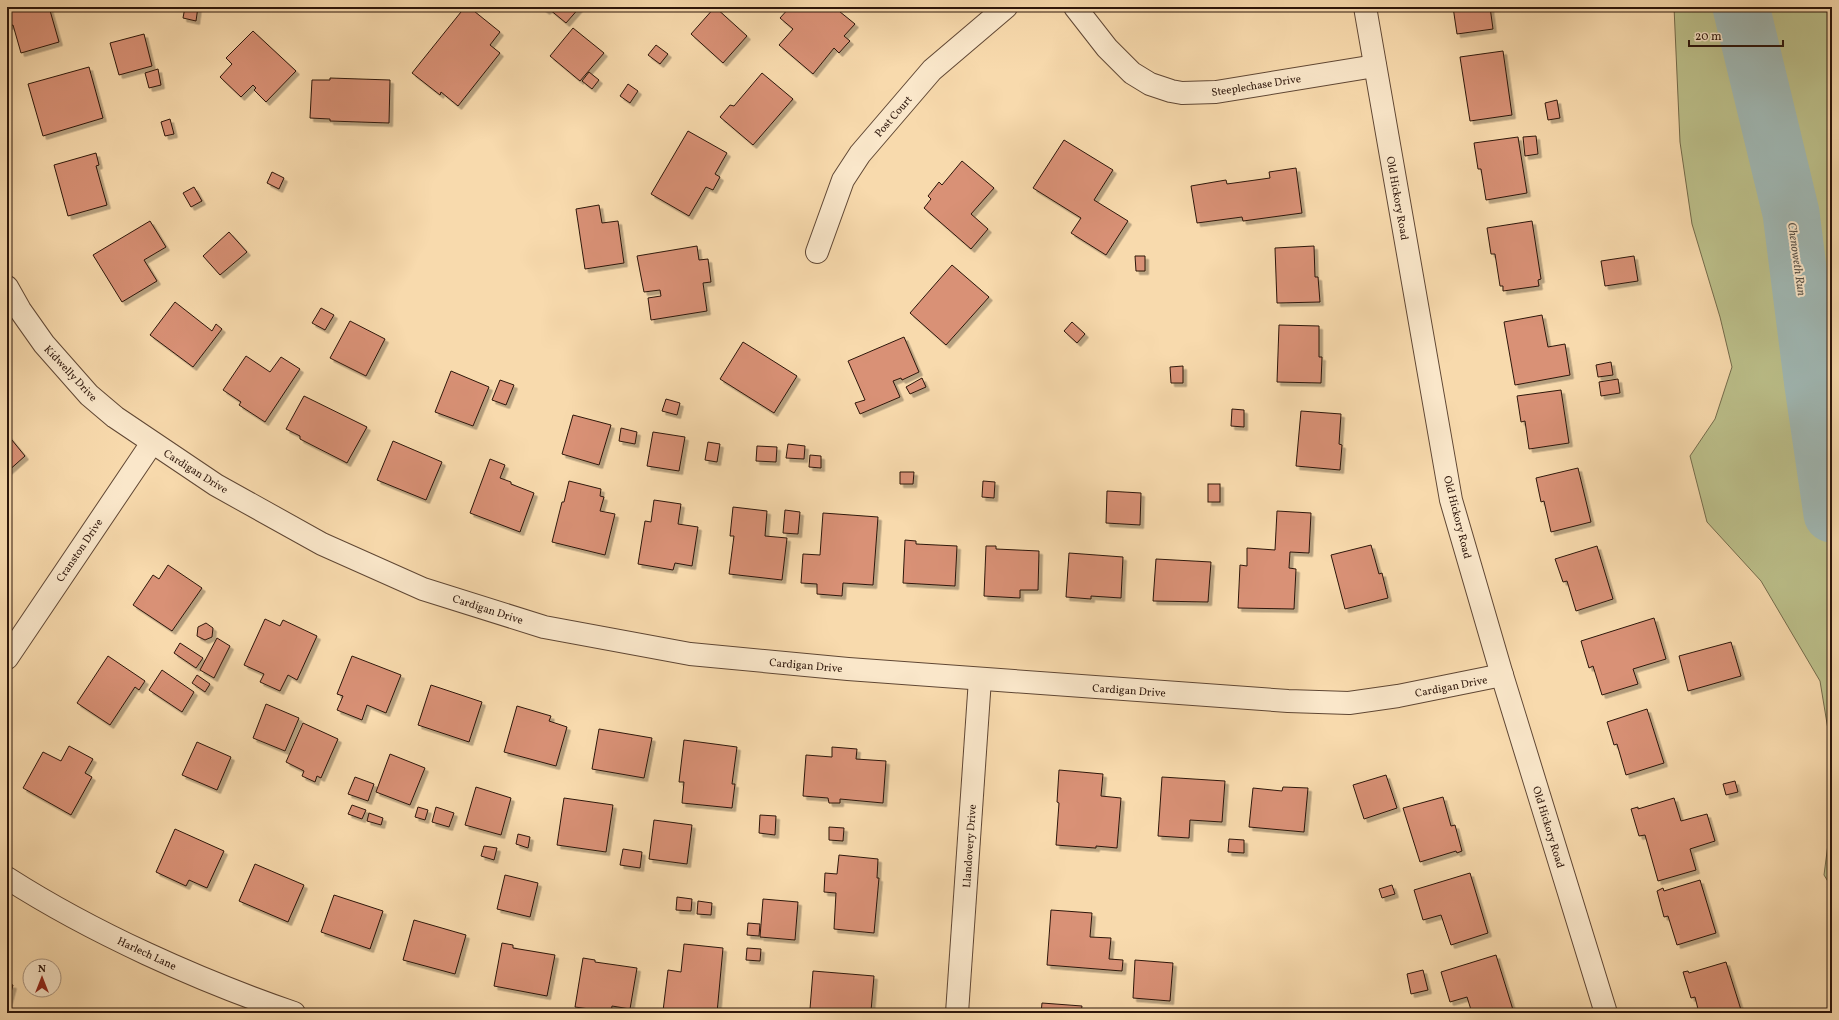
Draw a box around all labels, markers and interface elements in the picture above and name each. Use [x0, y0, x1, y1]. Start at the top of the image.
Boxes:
scale bar [1689, 22, 1783, 48]
text: 20 m [1695, 29, 1722, 45]
street label: Steeplechase Drive [1210, 72, 1302, 101]
street label: Post Court [872, 93, 916, 141]
street label: Old Hickory Road [1382, 155, 1411, 241]
water label: Chenoweth Run [1783, 221, 1809, 297]
street label: Kidwelly Drive [40, 343, 100, 405]
street label: Cardigan Drive [160, 446, 230, 498]
street label: Old Hickory Road [1439, 474, 1474, 560]
street label: Cranston Drive [53, 516, 107, 586]
street label: Cardigan Drive [450, 592, 525, 629]
street label: Cardigan Drive [769, 656, 843, 677]
street label: Cardigan Drive [1414, 673, 1489, 702]
street label: Cardigan Drive [1092, 681, 1166, 702]
street label: Old Hickory Road [1528, 785, 1567, 870]
street label: Llandovery Drive [960, 804, 981, 888]
street label: Harlech Lane [114, 934, 178, 975]
north arrow [22, 958, 62, 998]
text: N [38, 962, 46, 977]

